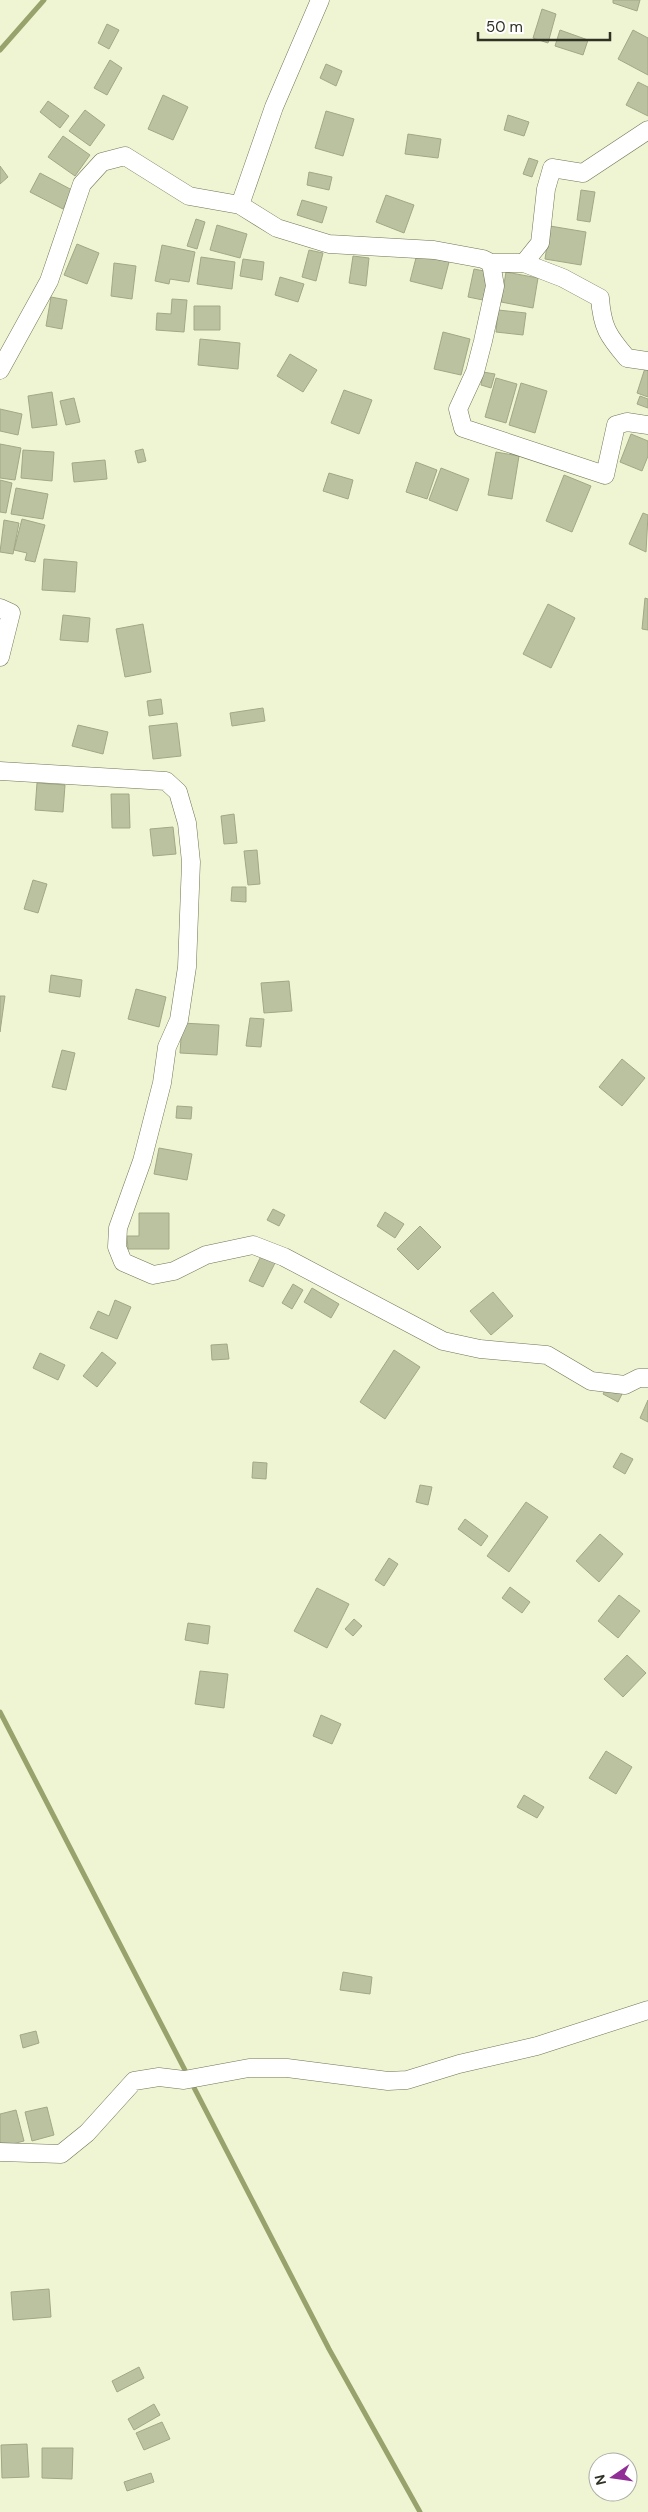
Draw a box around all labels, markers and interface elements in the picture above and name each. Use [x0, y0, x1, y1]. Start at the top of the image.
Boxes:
scale bar [478, 10, 610, 42]
text: 50 m [486, 17, 523, 37]
north arrow [588, 2452, 638, 2502]
text: N [590, 2473, 610, 2487]

